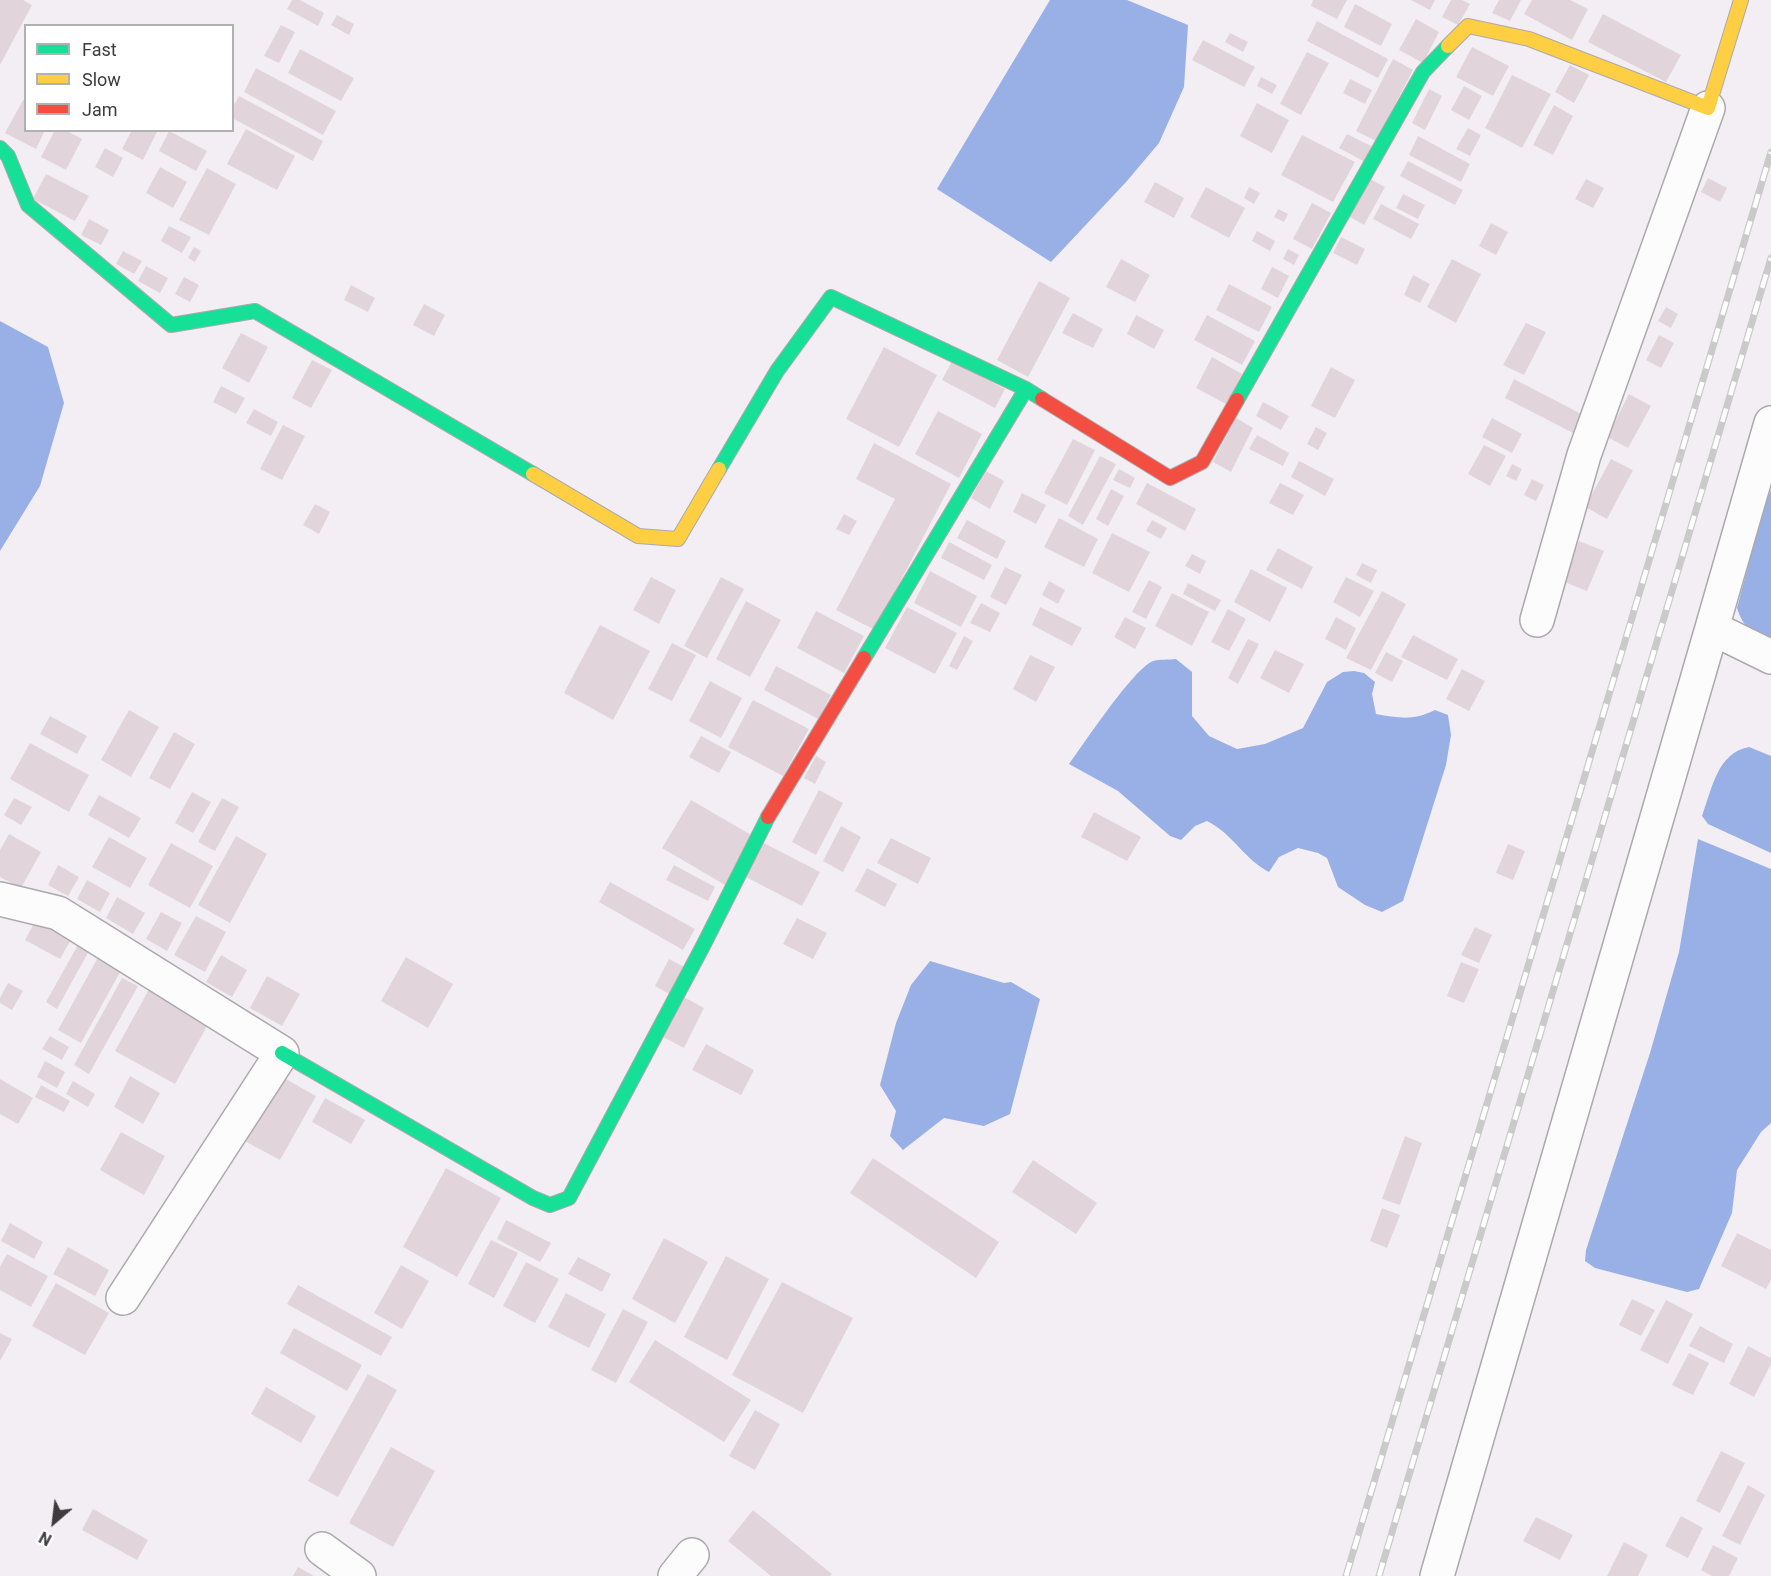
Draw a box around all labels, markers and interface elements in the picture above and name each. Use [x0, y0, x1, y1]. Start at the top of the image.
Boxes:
legend [24, 24, 234, 132]
text: Fast [82, 39, 117, 60]
text: Slow [82, 69, 121, 90]
text: Jam [82, 99, 118, 120]
north arrow [24, 1492, 84, 1552]
text: N [36, 1527, 55, 1549]

